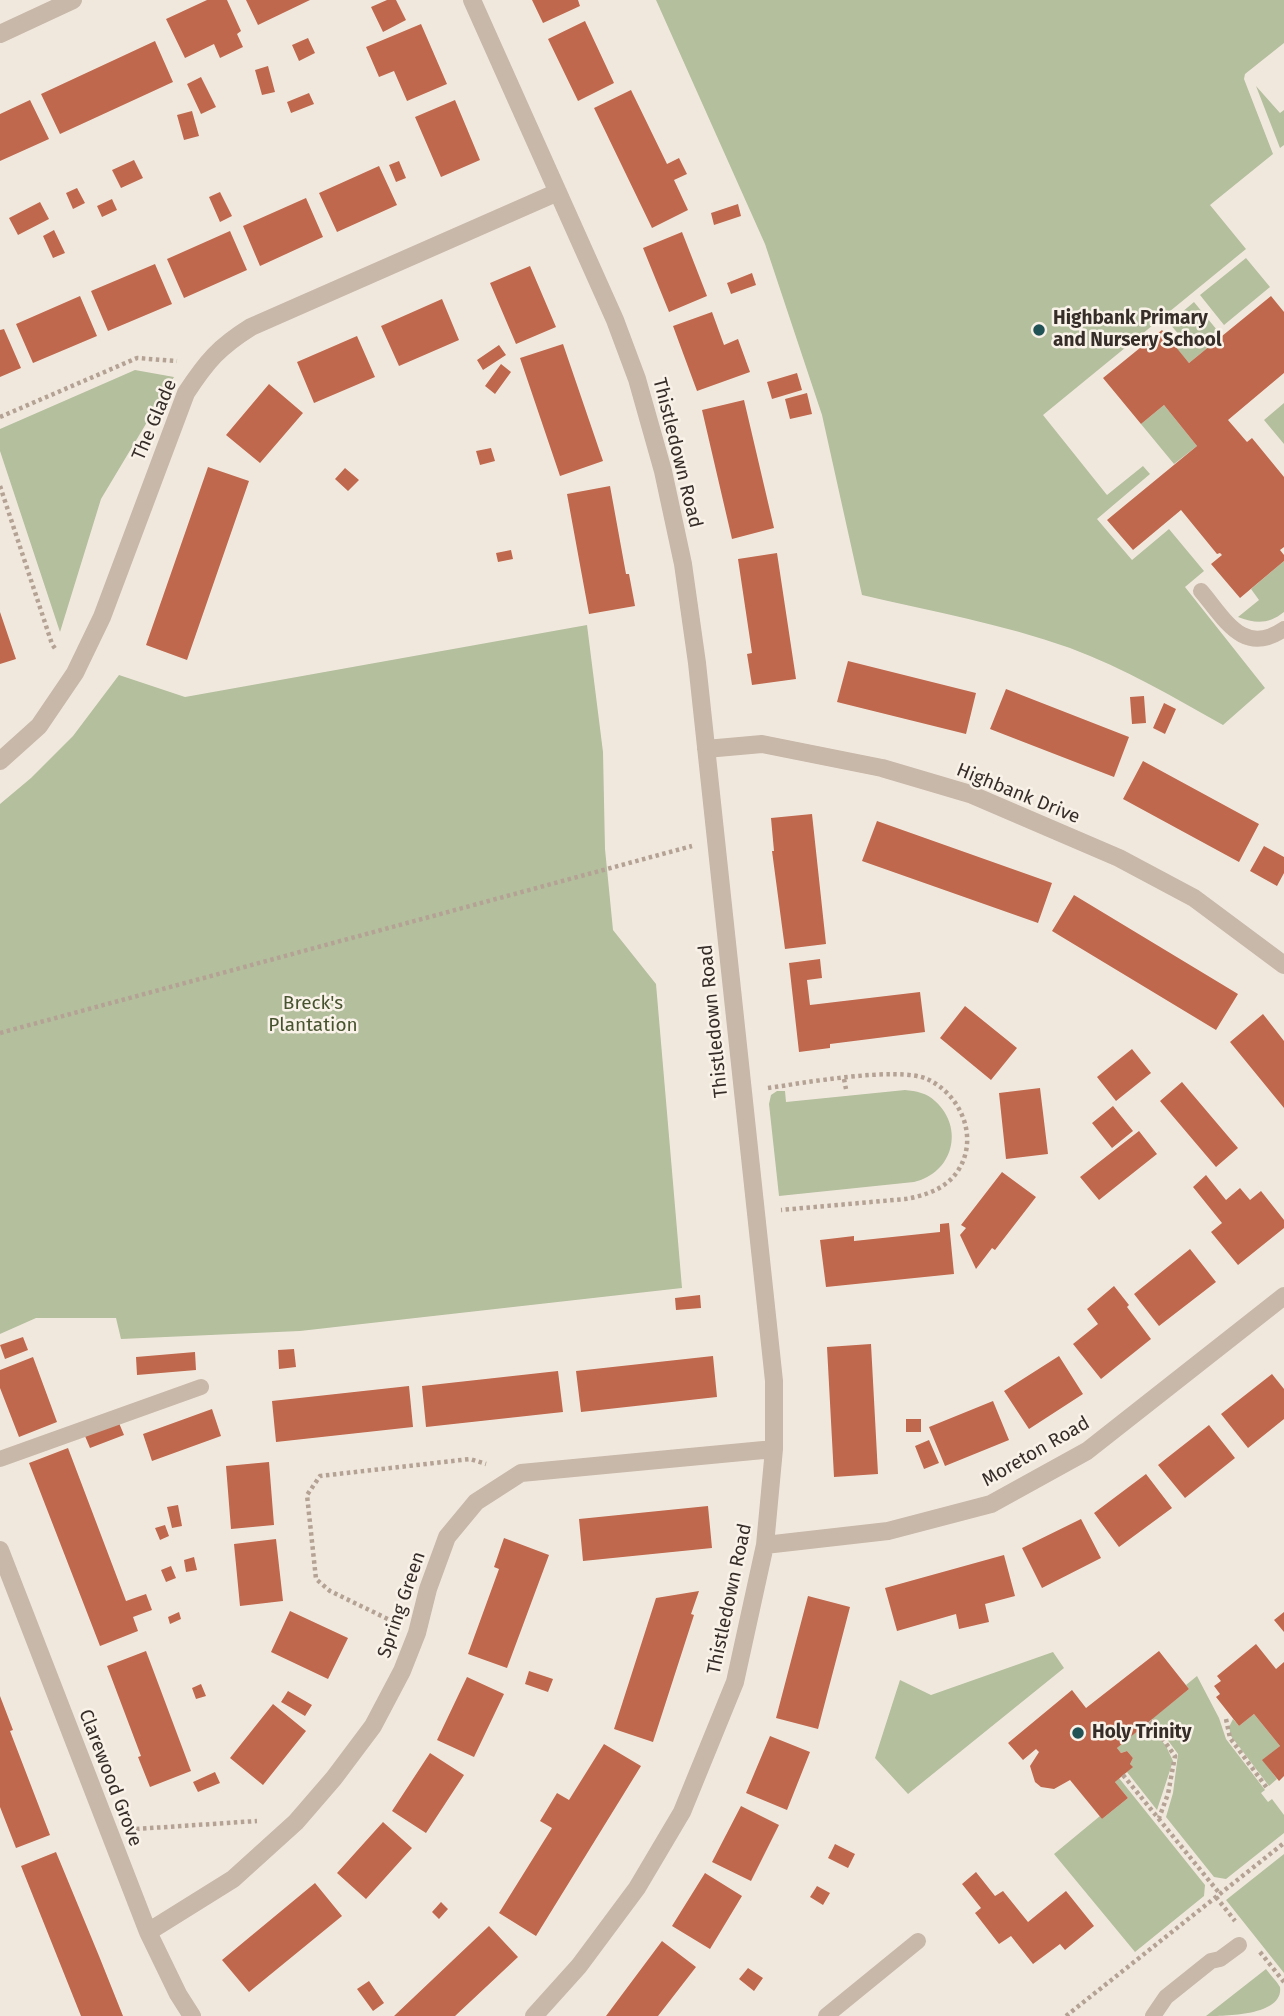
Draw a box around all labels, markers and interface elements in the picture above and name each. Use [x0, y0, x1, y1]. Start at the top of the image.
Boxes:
place label: Highbank Primary and Nursery School [1053, 308, 1222, 352]
marker: Highbank Primary and Nursery School [1031, 322, 1047, 338]
street label: The Glade [128, 376, 182, 464]
street label: Thistledown Road [647, 376, 707, 530]
street label: Highbank Drive [953, 759, 1083, 829]
street label: Thistledown Road [695, 943, 733, 1099]
park label: Breck's Plantation [268, 993, 358, 1037]
street label: Moreton Road [978, 1412, 1094, 1492]
street label: Thistledown Road [703, 1521, 757, 1677]
street label: Spring Green [373, 1549, 431, 1661]
street label: Clarewood Grove [73, 1706, 147, 1850]
place label: Holy Trinity [1092, 1722, 1192, 1744]
marker: Holy Trinity [1070, 1725, 1086, 1741]

